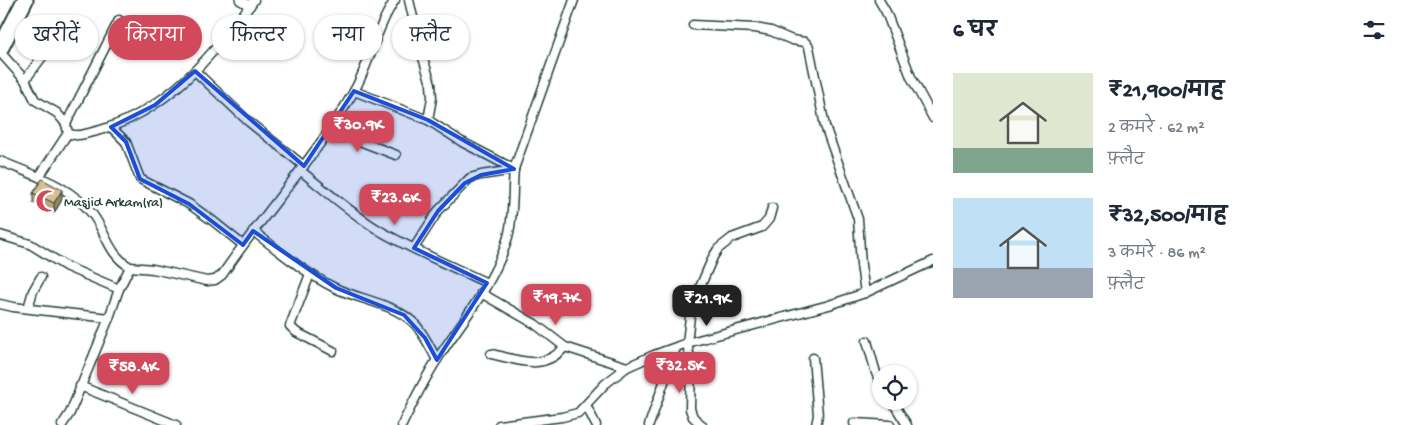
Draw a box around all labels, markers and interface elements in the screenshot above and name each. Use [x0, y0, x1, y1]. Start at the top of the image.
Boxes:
chip: खरीदें [15, 15, 98, 60]
chip: किराया [108, 15, 202, 60]
chip: फ़िल्टर [212, 15, 304, 60]
chip: नया [314, 15, 382, 60]
chip: फ़्लैट [392, 15, 469, 60]
icon: filters [1360, 16, 1388, 44]
text: 6 घर [953, 20, 997, 45]
text: ₹21,900/माह [1108, 80, 1224, 105]
icon: home [993, 93, 1053, 153]
pin: ₹30.9K [317, 110, 399, 153]
text: ₹30.9K [333, 117, 383, 136]
text: 2 कमरे · 62 m² [1108, 120, 1205, 139]
text: फ़्लैट [1108, 152, 1144, 171]
pin: ₹23.6K [354, 184, 436, 226]
mosque icon: Masjid Arkam(ra) [34, 188, 60, 214]
text: ₹23.6K [370, 190, 420, 209]
place label: Masjid Arkam(ra) [64, 195, 163, 212]
text: ₹32,500/माह [1108, 205, 1227, 230]
icon: home [993, 218, 1053, 278]
text: 3 कमरे · 86 m² [1108, 245, 1206, 264]
text: फ़्लैट [1108, 277, 1144, 296]
pin: ₹19.7K [515, 284, 597, 326]
pin: ₹21.9K [666, 284, 748, 327]
text: ₹19.7K [532, 290, 580, 309]
text: ₹21.9K [683, 291, 731, 310]
pin: ₹58.4K [92, 352, 174, 395]
pin: ₹32.5K [639, 352, 721, 394]
text: ₹32.5K [655, 358, 705, 377]
text: ₹58.4K [108, 359, 158, 378]
map controls [872, 365, 917, 410]
button: locate [872, 365, 917, 410]

